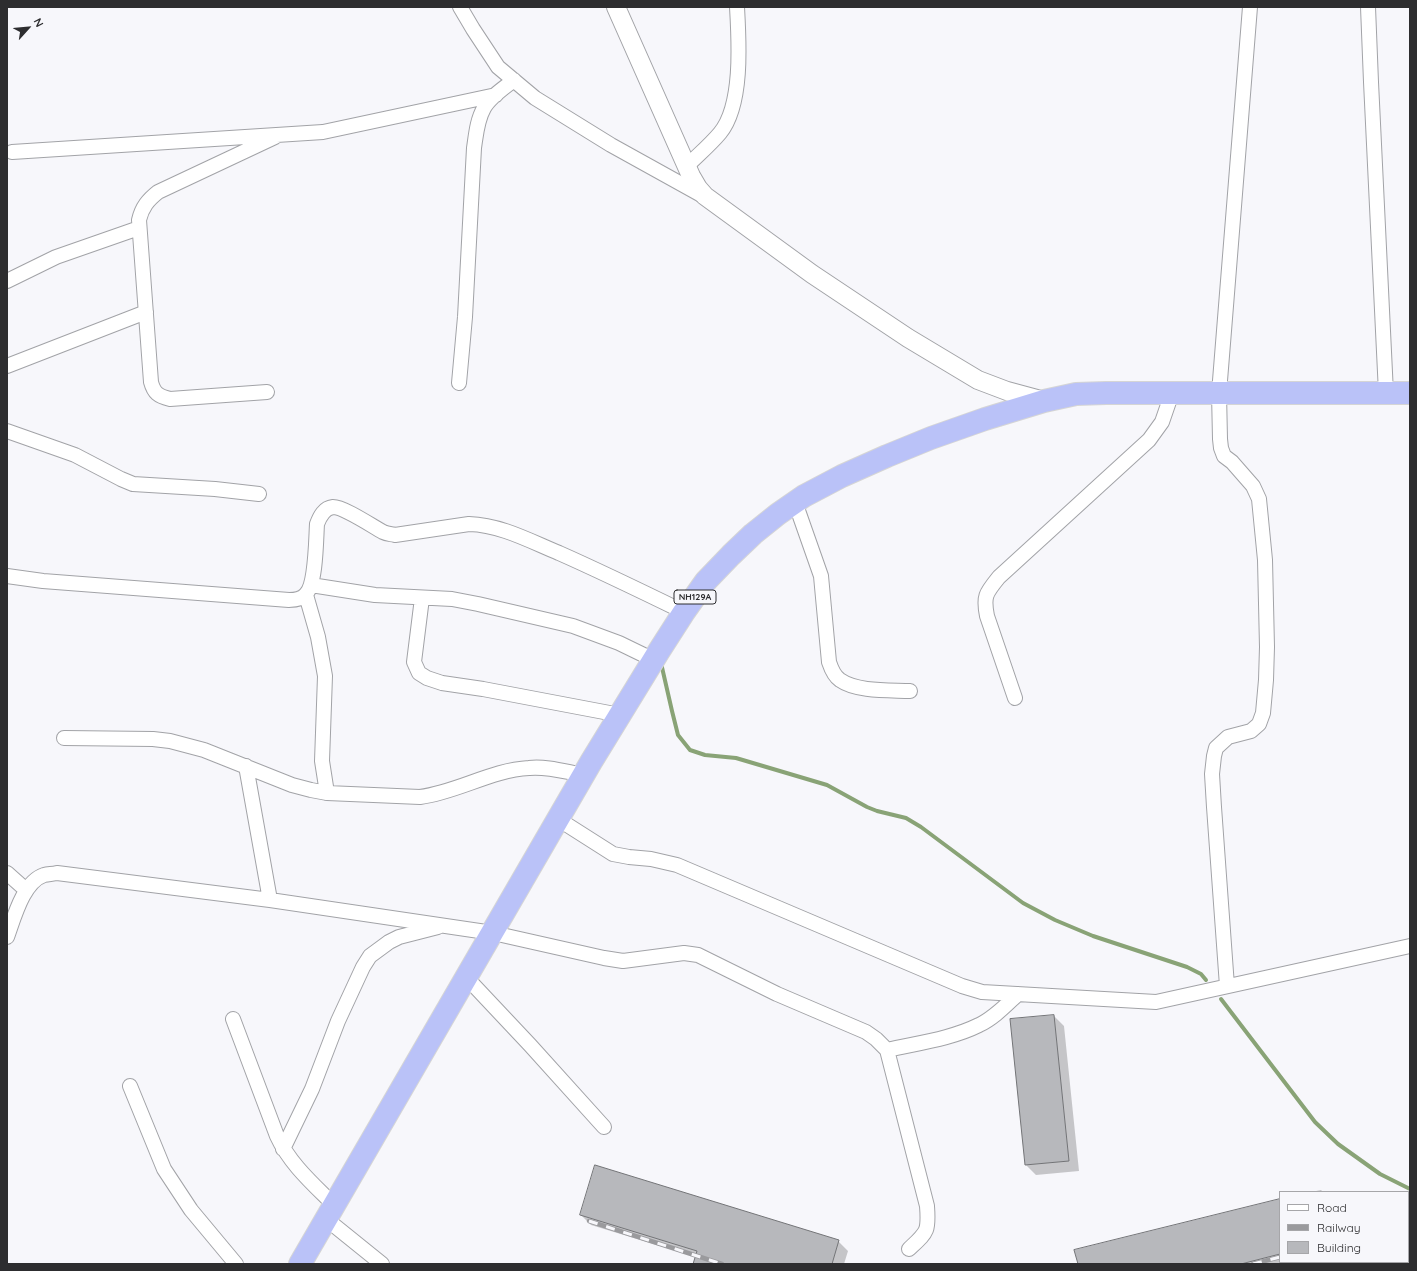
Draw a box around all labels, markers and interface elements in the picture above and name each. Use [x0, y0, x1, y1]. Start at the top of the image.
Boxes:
north arrow [8, 8, 48, 48]
text: N [31, 16, 47, 29]
road number: NH129A [674, 590, 716, 604]
legend [1279, 1191, 1409, 1263]
text: Road [1317, 1200, 1347, 1215]
text: Railway [1317, 1220, 1361, 1235]
text: Building [1317, 1240, 1361, 1255]

